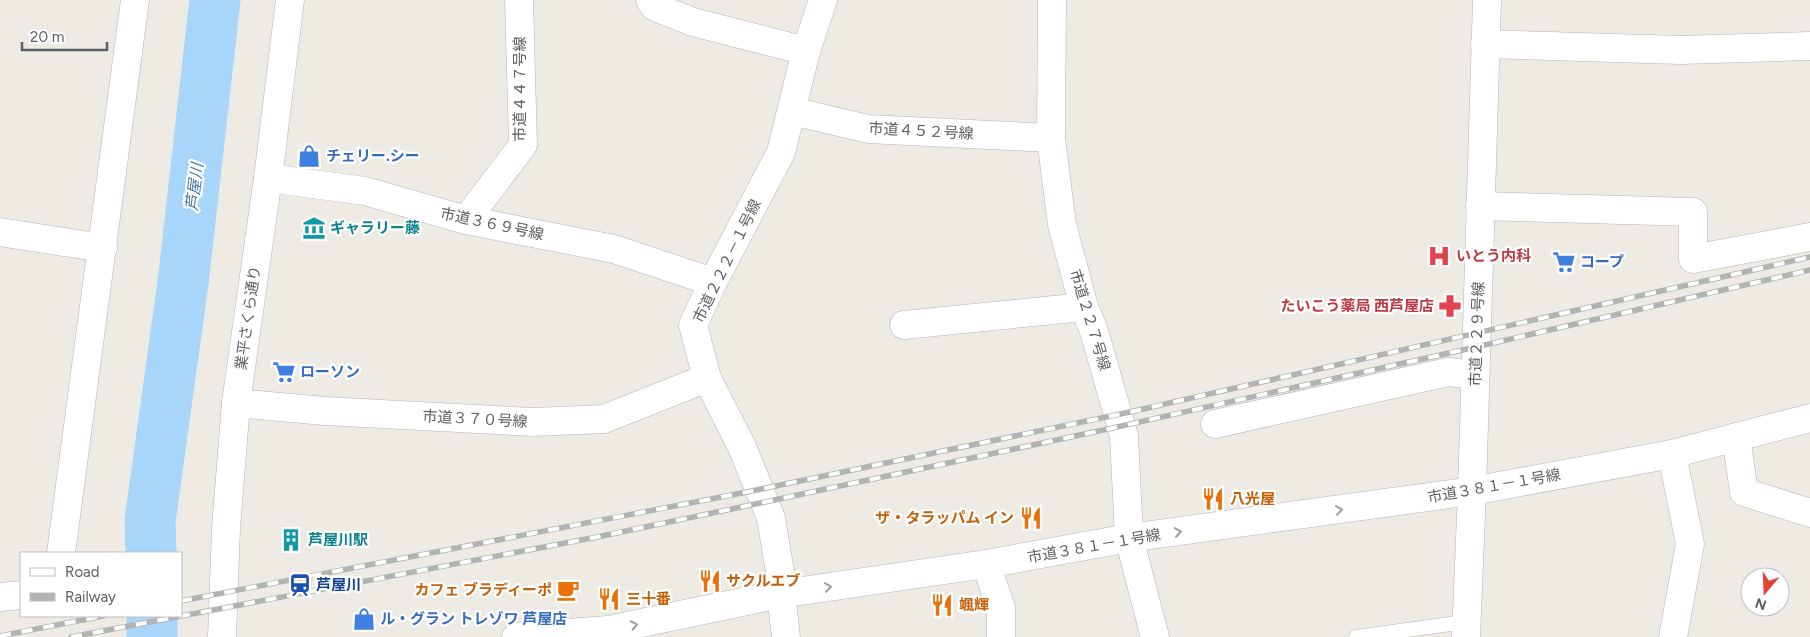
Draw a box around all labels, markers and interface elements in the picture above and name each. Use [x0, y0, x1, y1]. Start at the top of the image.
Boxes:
scale bar [22, 20, 108, 52]
text: 20 m [30, 28, 64, 46]
street label: 市道４４７号線 [511, 36, 529, 142]
street label: 市道４５２号線 [868, 119, 974, 143]
shop icon: チェリー.シー [296, 143, 322, 169]
place label: チェリー.シー [326, 147, 420, 165]
water label: 芦屋川 [182, 160, 207, 212]
street label: 市道２２２－１号線 [689, 196, 765, 326]
street label: 市道３６９号線 [439, 204, 545, 244]
museum icon: ギャラリー藤 [301, 215, 327, 241]
place label: ギャラリー藤 [330, 219, 420, 237]
hospital icon: いとう内科 [1426, 243, 1452, 269]
place label: いとう内科 [1456, 247, 1531, 265]
supermarket icon: コープ [1551, 249, 1577, 275]
place label: コープ [1580, 253, 1624, 271]
street label: 業平さくら通り [232, 265, 264, 371]
street label: 市道２２７号線 [1066, 267, 1114, 373]
street label: 市道２２９号線 [1466, 281, 1488, 387]
pharmacy icon: たいこう薬局 西芦屋店 [1437, 293, 1463, 319]
place label: たいこう薬局 西芦屋店 [1280, 297, 1434, 315]
supermarket icon: ローソン [271, 359, 297, 385]
place label: ローソン [300, 363, 360, 381]
street label: 市道３７０号線 [422, 407, 528, 431]
street label: 市道３８１－１号線 [1426, 465, 1562, 507]
restaurant icon: 八光屋 [1200, 486, 1226, 512]
place label: 八光屋 [1230, 490, 1275, 508]
restaurant icon: ザ・タラッパム イン [1018, 505, 1044, 531]
one-way arrow [1335, 505, 1344, 515]
place label: ザ・タラッパム イン [875, 509, 1014, 527]
street label: 市道３８１－１号線 [1026, 525, 1162, 567]
building icon: 芦屋川駅 [278, 527, 304, 553]
one-way arrow [1174, 527, 1183, 537]
place label: 芦屋川駅 [308, 531, 368, 549]
legend [20, 552, 182, 617]
text: Road [65, 563, 100, 581]
north arrow [1740, 567, 1790, 617]
restaurant icon: サクルエブ [697, 568, 723, 594]
station icon: 芦屋川 [287, 572, 313, 598]
place label: サクルエブ [726, 572, 801, 590]
place label: 芦屋川 [316, 576, 361, 594]
cafe icon: カフェ ブラディーポ [555, 577, 581, 603]
place label: カフェ ブラディーポ [414, 581, 552, 599]
one-way arrow [824, 583, 832, 593]
restaurant icon: 三十番 [596, 586, 622, 612]
text: Railway [65, 588, 116, 606]
place label: 三十番 [626, 590, 671, 608]
restaurant icon: 颯輝 [929, 592, 955, 618]
text: N [1753, 594, 1769, 614]
place label: 颯輝 [959, 596, 989, 614]
shop icon: ル・グラン トレゾワ 芦屋店 [351, 606, 377, 632]
place label: ル・グラン トレゾワ 芦屋店 [380, 610, 567, 628]
one-way arrow [630, 620, 639, 631]

